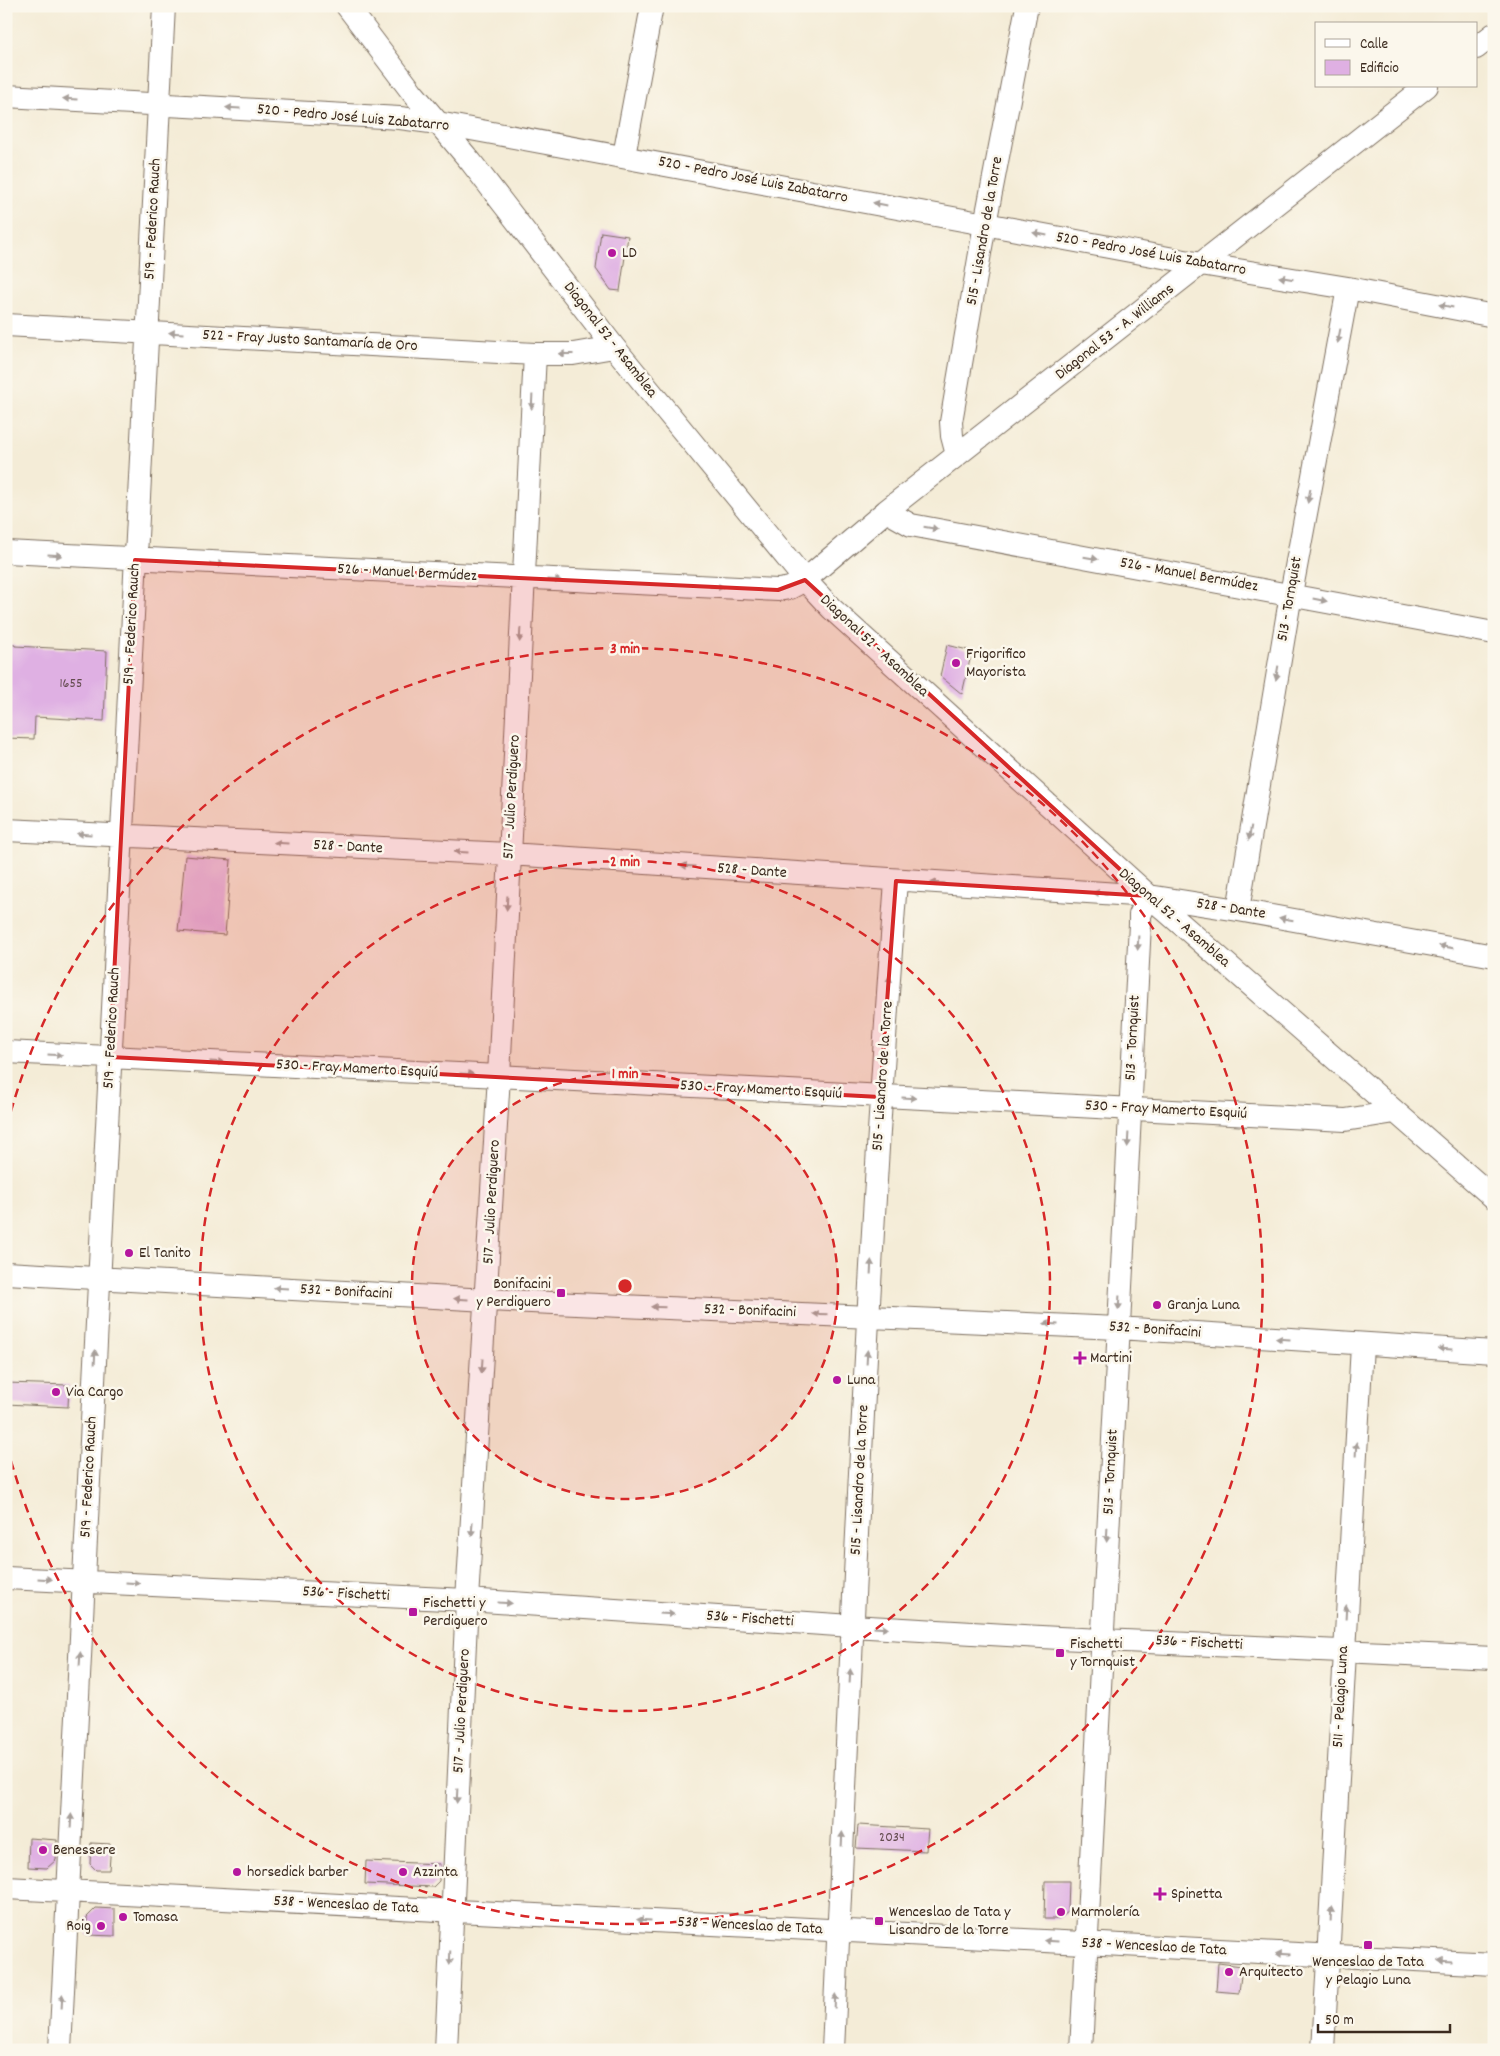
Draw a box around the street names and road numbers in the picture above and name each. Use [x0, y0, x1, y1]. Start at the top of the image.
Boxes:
street label: 520 - Pedro José Luis Zabatarro [256, 98, 450, 138]
street label: 520 - Pedro José Luis Zabatarro [656, 150, 850, 210]
street label: 515 - Lisandro de la Torre [961, 155, 1009, 307]
street label: 519 - Federico Rauch [138, 158, 168, 280]
street label: 520 - Pedro José Luis Zabatarro [1054, 226, 1248, 282]
street label: Diagonal 52 - Asamblea [557, 277, 663, 403]
street label: Diagonal 53 - A. Williams [1051, 278, 1180, 386]
street label: 522 - Fray Justo Santamaría de Oro [202, 324, 418, 358]
street label: 526 - Manuel Bermúdez [1118, 552, 1260, 598]
street label: 513 - Tornquist [1271, 555, 1309, 643]
street label: 526 - Manuel Bermúdez [337, 558, 477, 588]
street label: 519 - Federico Rauch [117, 563, 147, 685]
street label: Diagonal 52 - Asamblea [814, 589, 934, 703]
street label: 517 - Julio Perdiguero [497, 734, 527, 860]
street label: 528 - Dante [313, 834, 383, 860]
street label: 528 - Dante [716, 857, 788, 885]
street label: Diagonal 52 - Asamblea [1113, 863, 1235, 973]
street label: 528 - Dante [1195, 892, 1267, 926]
street label: 519 - Federico Rauch [97, 967, 127, 1089]
street label: 513 - Tornquist [1119, 994, 1147, 1081]
street label: 515 - Lisandro de la Torre [866, 1000, 900, 1152]
street label: 530 - Fray Mamerto Esquiú [275, 1053, 439, 1085]
street label: 530 - Fray Mamerto Esquiú [679, 1074, 843, 1106]
street label: 530 - Fray Mamerto Esquiú [1084, 1094, 1248, 1126]
street label: 517 - Julio Perdiguero [477, 1139, 507, 1265]
street label: 532 - Bonifacini [299, 1278, 393, 1306]
street label: 532 - Bonifacini [704, 1298, 797, 1324]
street label: 532 - Bonifacini [1108, 1315, 1202, 1345]
street label: 515 - Lisandro de la Torre [845, 1404, 875, 1556]
street label: 519 - Federico Rauch [74, 1416, 104, 1538]
street label: 513 - Tornquist [1097, 1428, 1125, 1515]
street label: 536 - Fischetti [302, 1580, 390, 1608]
street label: 536 - Fischetti [706, 1604, 795, 1634]
street label: 536 - Fischetti [1155, 1629, 1243, 1657]
street label: 511 - Pelagio Luna [1327, 1645, 1355, 1748]
street label: 517 - Julio Perdiguero [447, 1648, 477, 1774]
street label: 538 - Wenceslao de Tata [273, 1890, 420, 1920]
street label: 538 - Wenceslao de Tata [677, 1911, 824, 1941]
street label: 538 - Wenceslao de Tata [1081, 1932, 1228, 1962]

